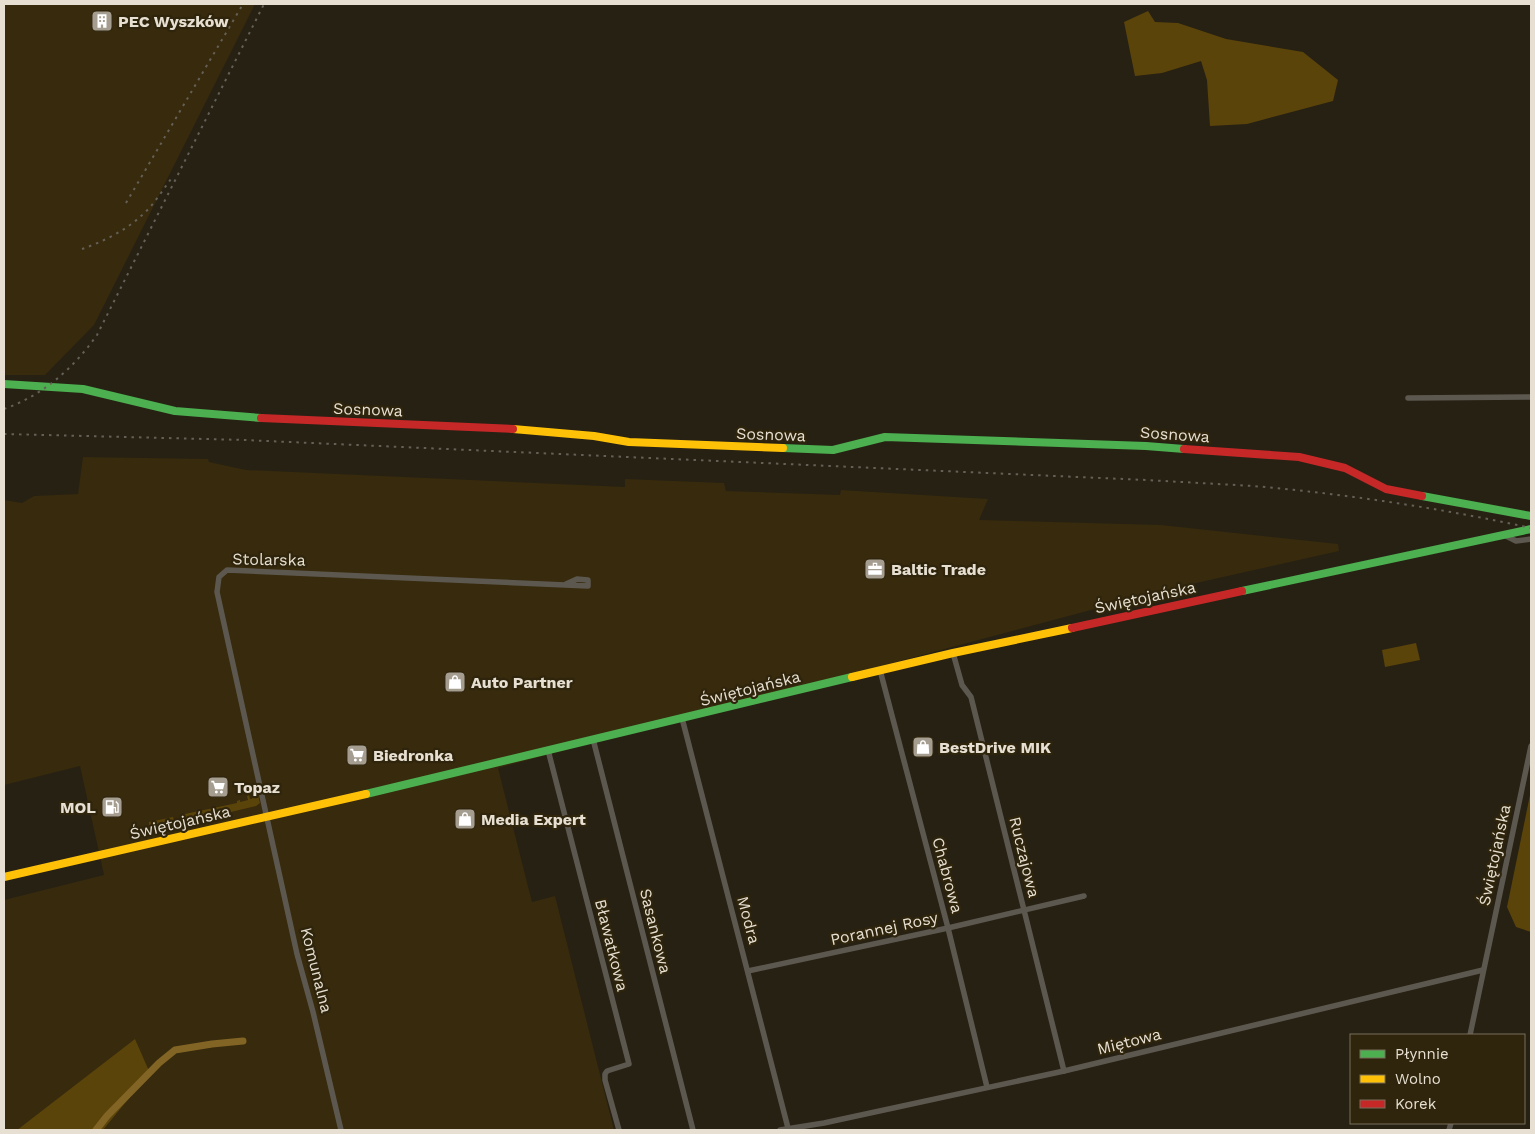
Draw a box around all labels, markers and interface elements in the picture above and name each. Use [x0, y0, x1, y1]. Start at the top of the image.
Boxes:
building icon: PEC Wyszków [90, 9, 114, 33]
place label: PEC Wyszków [118, 12, 229, 31]
street label: Sosnowa [333, 399, 403, 420]
street label: Sosnowa [1139, 423, 1210, 446]
street label: Sosnowa [736, 424, 806, 445]
street label: Stolarska [232, 549, 306, 570]
office icon: Baltic Trade [863, 557, 887, 581]
place label: Baltic Trade [891, 560, 986, 579]
street label: Świętojańska [1093, 578, 1197, 617]
street label: Świętojańska [698, 667, 802, 710]
shop icon: Auto Partner [443, 670, 467, 694]
place label: Auto Partner [471, 673, 573, 692]
shop icon: BestDrive MIK [911, 735, 935, 759]
place label: BestDrive MIK [939, 738, 1051, 757]
supermarket icon: Biedronka [345, 743, 369, 767]
place label: Biedronka [373, 746, 454, 765]
supermarket icon: Topaz [206, 775, 230, 799]
place label: Topaz [234, 778, 280, 797]
fuel station icon: MOL [100, 795, 124, 819]
place label: MOL [60, 798, 96, 817]
street label: Świętojańska [128, 802, 232, 843]
street label: Świętojańska [1475, 803, 1514, 907]
shop icon: Media Expert [453, 807, 477, 831]
place label: Media Expert [481, 810, 586, 829]
street label: Ruczajowa [1005, 815, 1044, 900]
street label: Chabrowa [928, 835, 967, 915]
street label: Sasankowa [636, 887, 675, 976]
street label: Modra [733, 894, 764, 946]
street label: Bławatkowa [591, 897, 632, 993]
street label: Porannej Rosy [829, 908, 940, 949]
street label: Komunalna [297, 925, 336, 1015]
street label: Miętowa [1095, 1024, 1163, 1059]
legend [1350, 1034, 1525, 1124]
text: Płynnie [1395, 1045, 1449, 1063]
text: Wolno [1395, 1070, 1441, 1088]
text: Korek [1395, 1095, 1437, 1113]

